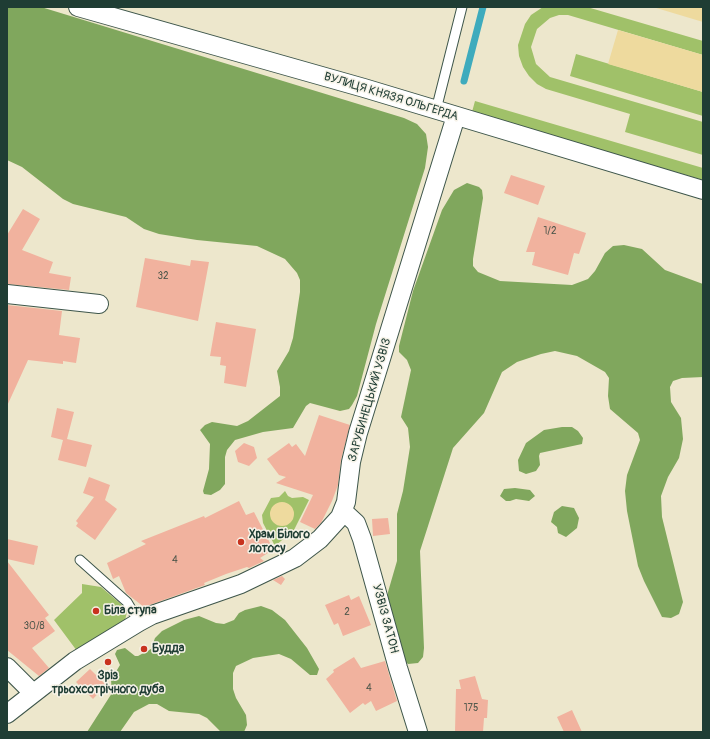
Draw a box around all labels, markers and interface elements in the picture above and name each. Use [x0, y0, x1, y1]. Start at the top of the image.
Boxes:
street label: ВУЛИЦЯ КНЯЗЯ ОЛЬГЕРДА [322, 70, 460, 124]
house number: 1/2 [543, 225, 557, 237]
house number: 32 [157, 270, 169, 282]
street label: ЗАРУБИНЕЦЬКИЙ УЗВІЗ [345, 337, 395, 463]
place label: Храм Білого лотосу [249, 528, 310, 556]
marker: Храм Білого лотосу [236, 537, 246, 547]
house number: 4 [172, 554, 178, 566]
street label: УЗВІЗ ЗАТОН [369, 583, 401, 655]
place label: Біла ступа [104, 604, 157, 618]
marker: Біла ступа [91, 606, 101, 616]
house number: 2 [344, 606, 350, 618]
house number: 30/8 [23, 620, 45, 632]
place label: Будда [152, 642, 184, 656]
marker: Будда [139, 644, 149, 654]
marker: Зріз трьохсотрічного дуба [103, 657, 113, 667]
place label: Зріз трьохсотрічного дуба [52, 669, 164, 697]
house number: 4 [366, 682, 372, 694]
house number: 175 [464, 702, 478, 714]

